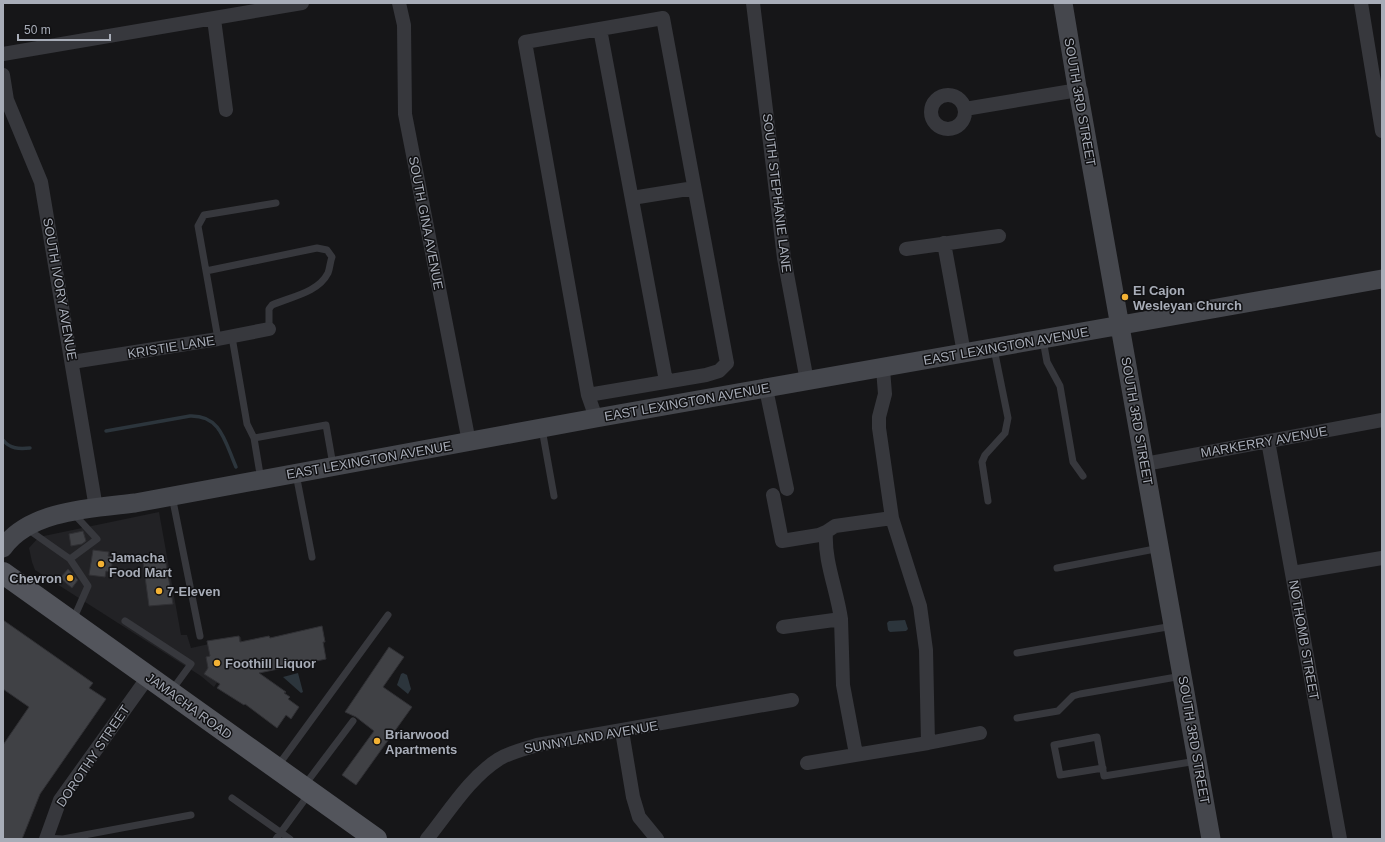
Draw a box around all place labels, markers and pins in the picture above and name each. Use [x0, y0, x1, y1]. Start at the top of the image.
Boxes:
place label: El Cajon Wesleyan Church [1133, 283, 1242, 313]
marker: El Cajon Wesleyan Church [1120, 292, 1130, 302]
place label: Jamacha Food Mart [109, 550, 172, 580]
marker: Jamacha Food Mart [96, 559, 106, 569]
place label: Chevron [9, 571, 62, 586]
marker: Chevron [65, 573, 75, 583]
place label: 7-Eleven [167, 584, 221, 599]
marker: 7-Eleven [154, 586, 164, 596]
place label: Foothill Liquor [225, 656, 316, 671]
marker: Foothill Liquor [212, 658, 222, 668]
place label: Briarwood Apartments [385, 727, 457, 757]
marker: Briarwood Apartments [372, 736, 382, 746]

